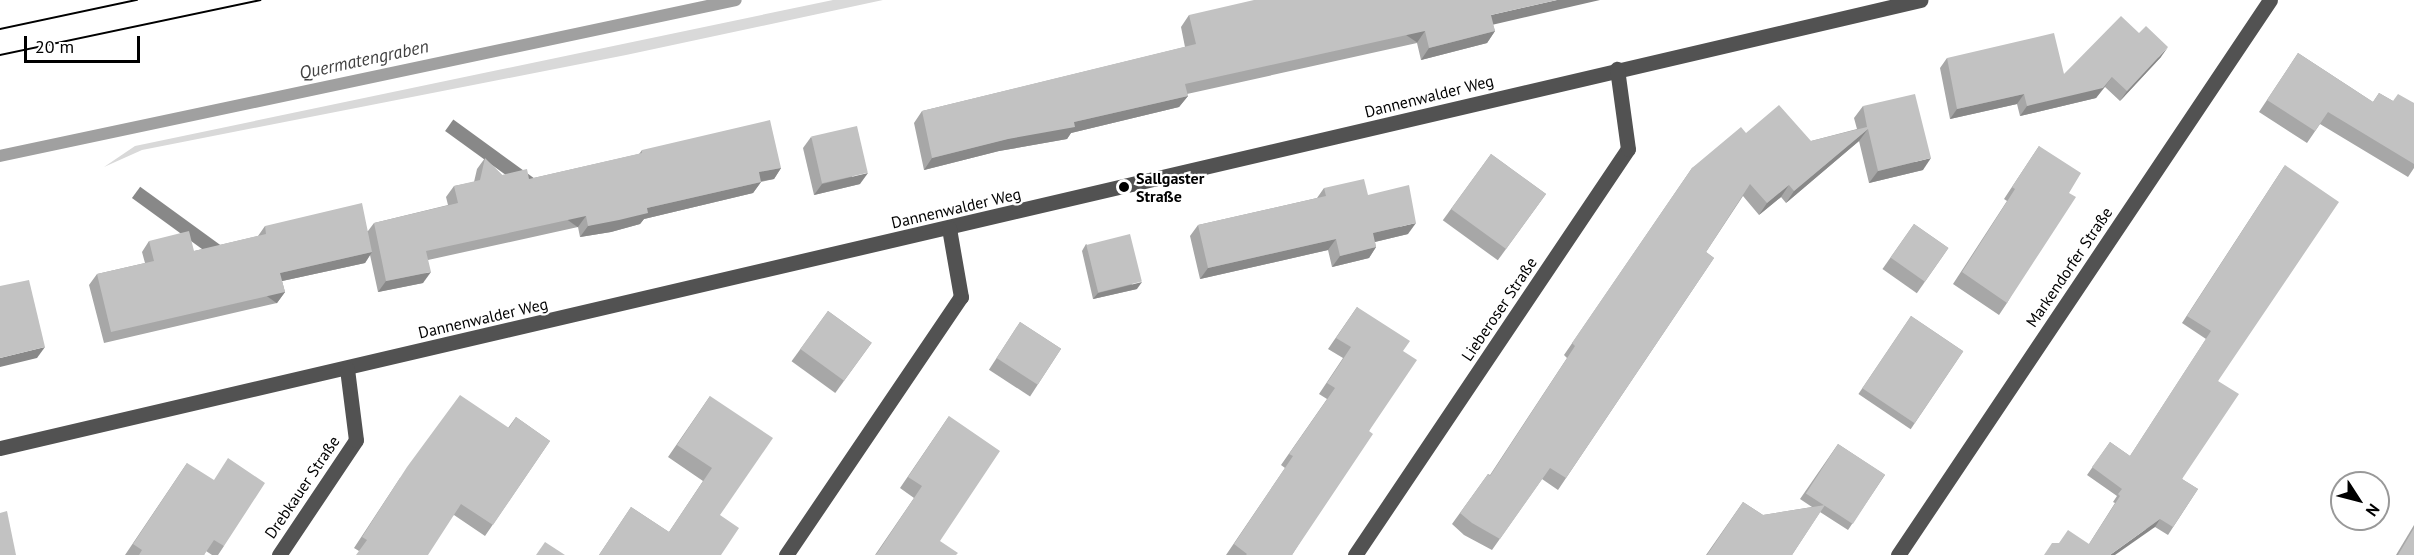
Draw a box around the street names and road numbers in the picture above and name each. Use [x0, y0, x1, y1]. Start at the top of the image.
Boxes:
street label: Dannenwalder Weg [1362, 71, 1496, 121]
street label: Dannenwalder Weg [889, 184, 1023, 232]
street label: Markendorfer Straße [2022, 203, 2116, 331]
street label: Lieberoser Straße [1457, 253, 1541, 365]
street label: Dannenwalder Weg [416, 294, 550, 342]
street label: Drebkauer Straße [261, 432, 343, 542]

